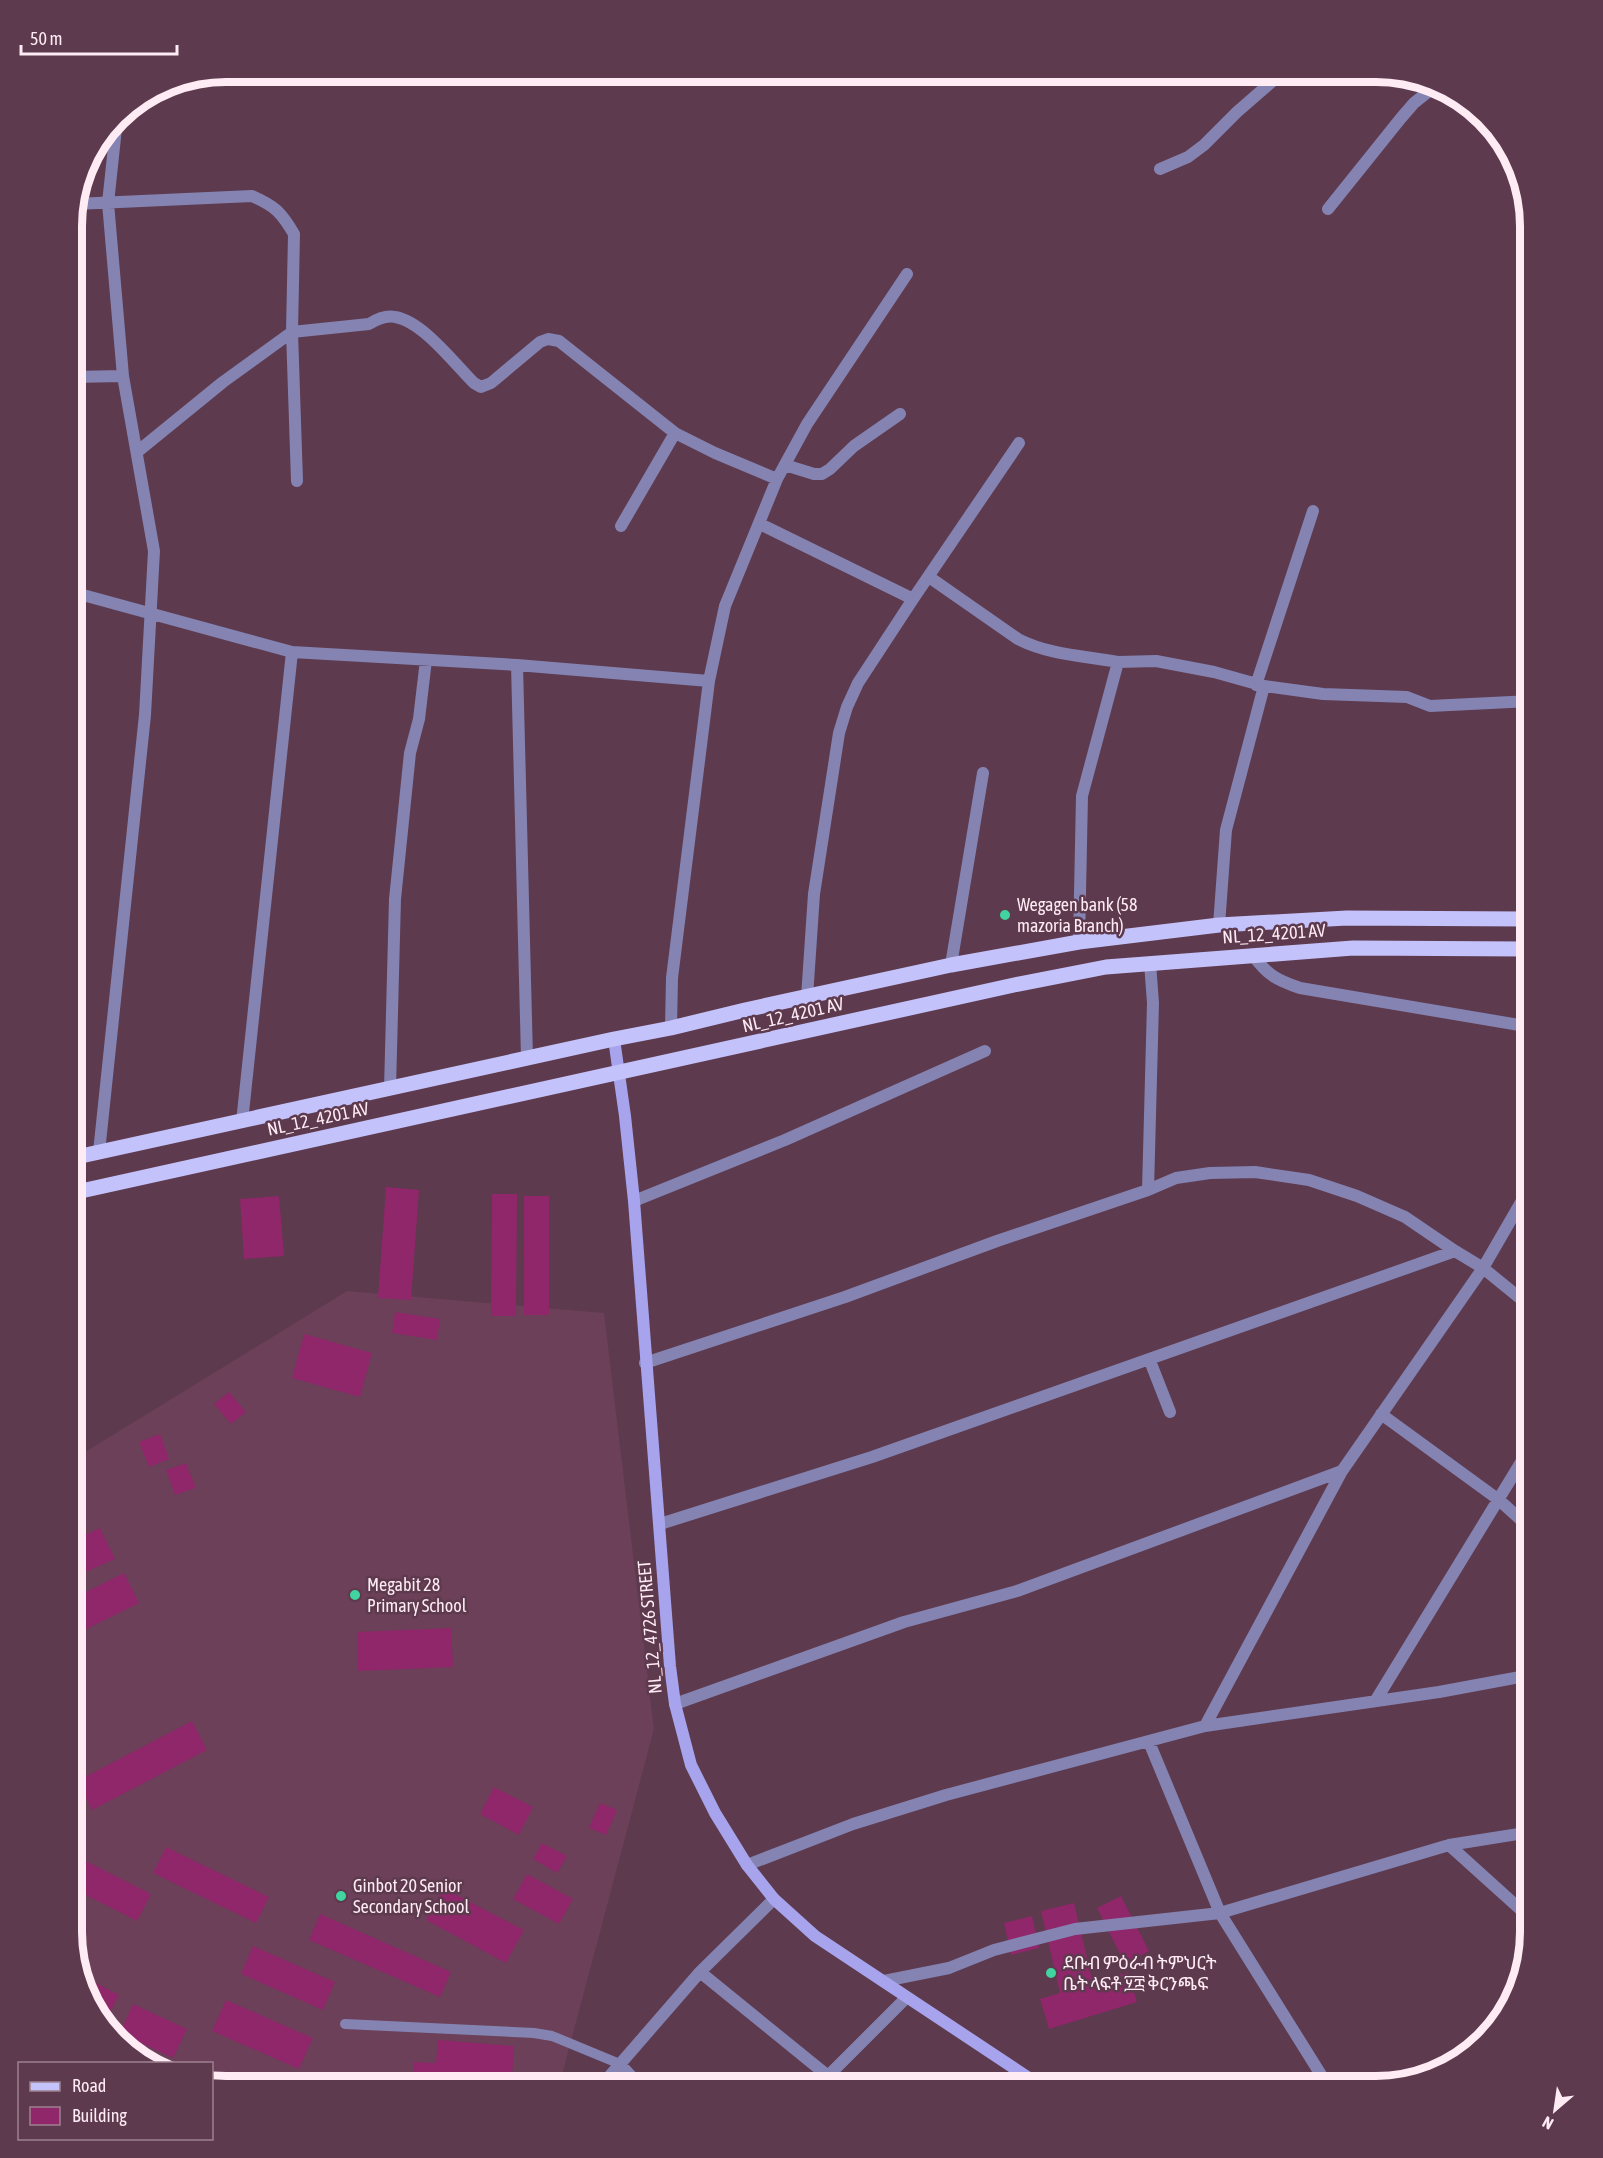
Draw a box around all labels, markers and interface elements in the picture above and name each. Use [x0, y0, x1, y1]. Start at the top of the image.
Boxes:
scale bar [21, 18, 177, 56]
text: 50 m [30, 28, 62, 49]
place label: Wegagen bank (58 mazoria Branch) [1017, 894, 1137, 936]
marker: Wegagen bank (58 mazoria Branch) [998, 908, 1012, 922]
street label: NL_12_4201 AV [1222, 919, 1327, 948]
street label: NL_12_4201 AV [740, 993, 846, 1036]
street label: NL_12_4201 AV [265, 1097, 371, 1140]
street label: NL_12_4726 STREET [633, 1559, 666, 1695]
place label: Megabit 28 Primary School [367, 1574, 467, 1616]
marker: Megabit 28 Primary School [348, 1588, 362, 1602]
place label: Ginbot 20 Senior Secondary School [353, 1875, 469, 1917]
marker: Ginbot 20 Senior Secondary School [334, 1889, 348, 1903]
place label: ደቡብ ምዕራብ ትምህርት ቤት ላፍቶ ፶፰ ቅርንጫፍ [1063, 1952, 1217, 1994]
marker: ደቡብ ምዕራብ ትምህርት ቤት ላፍቶ ፶፰ ቅርንጫፍ [1044, 1966, 1058, 1980]
legend [18, 2062, 213, 2140]
text: Road [72, 2075, 106, 2096]
north arrow [1525, 2080, 1585, 2140]
text: Building [72, 2105, 127, 2126]
text: N [1539, 2113, 1556, 2133]

